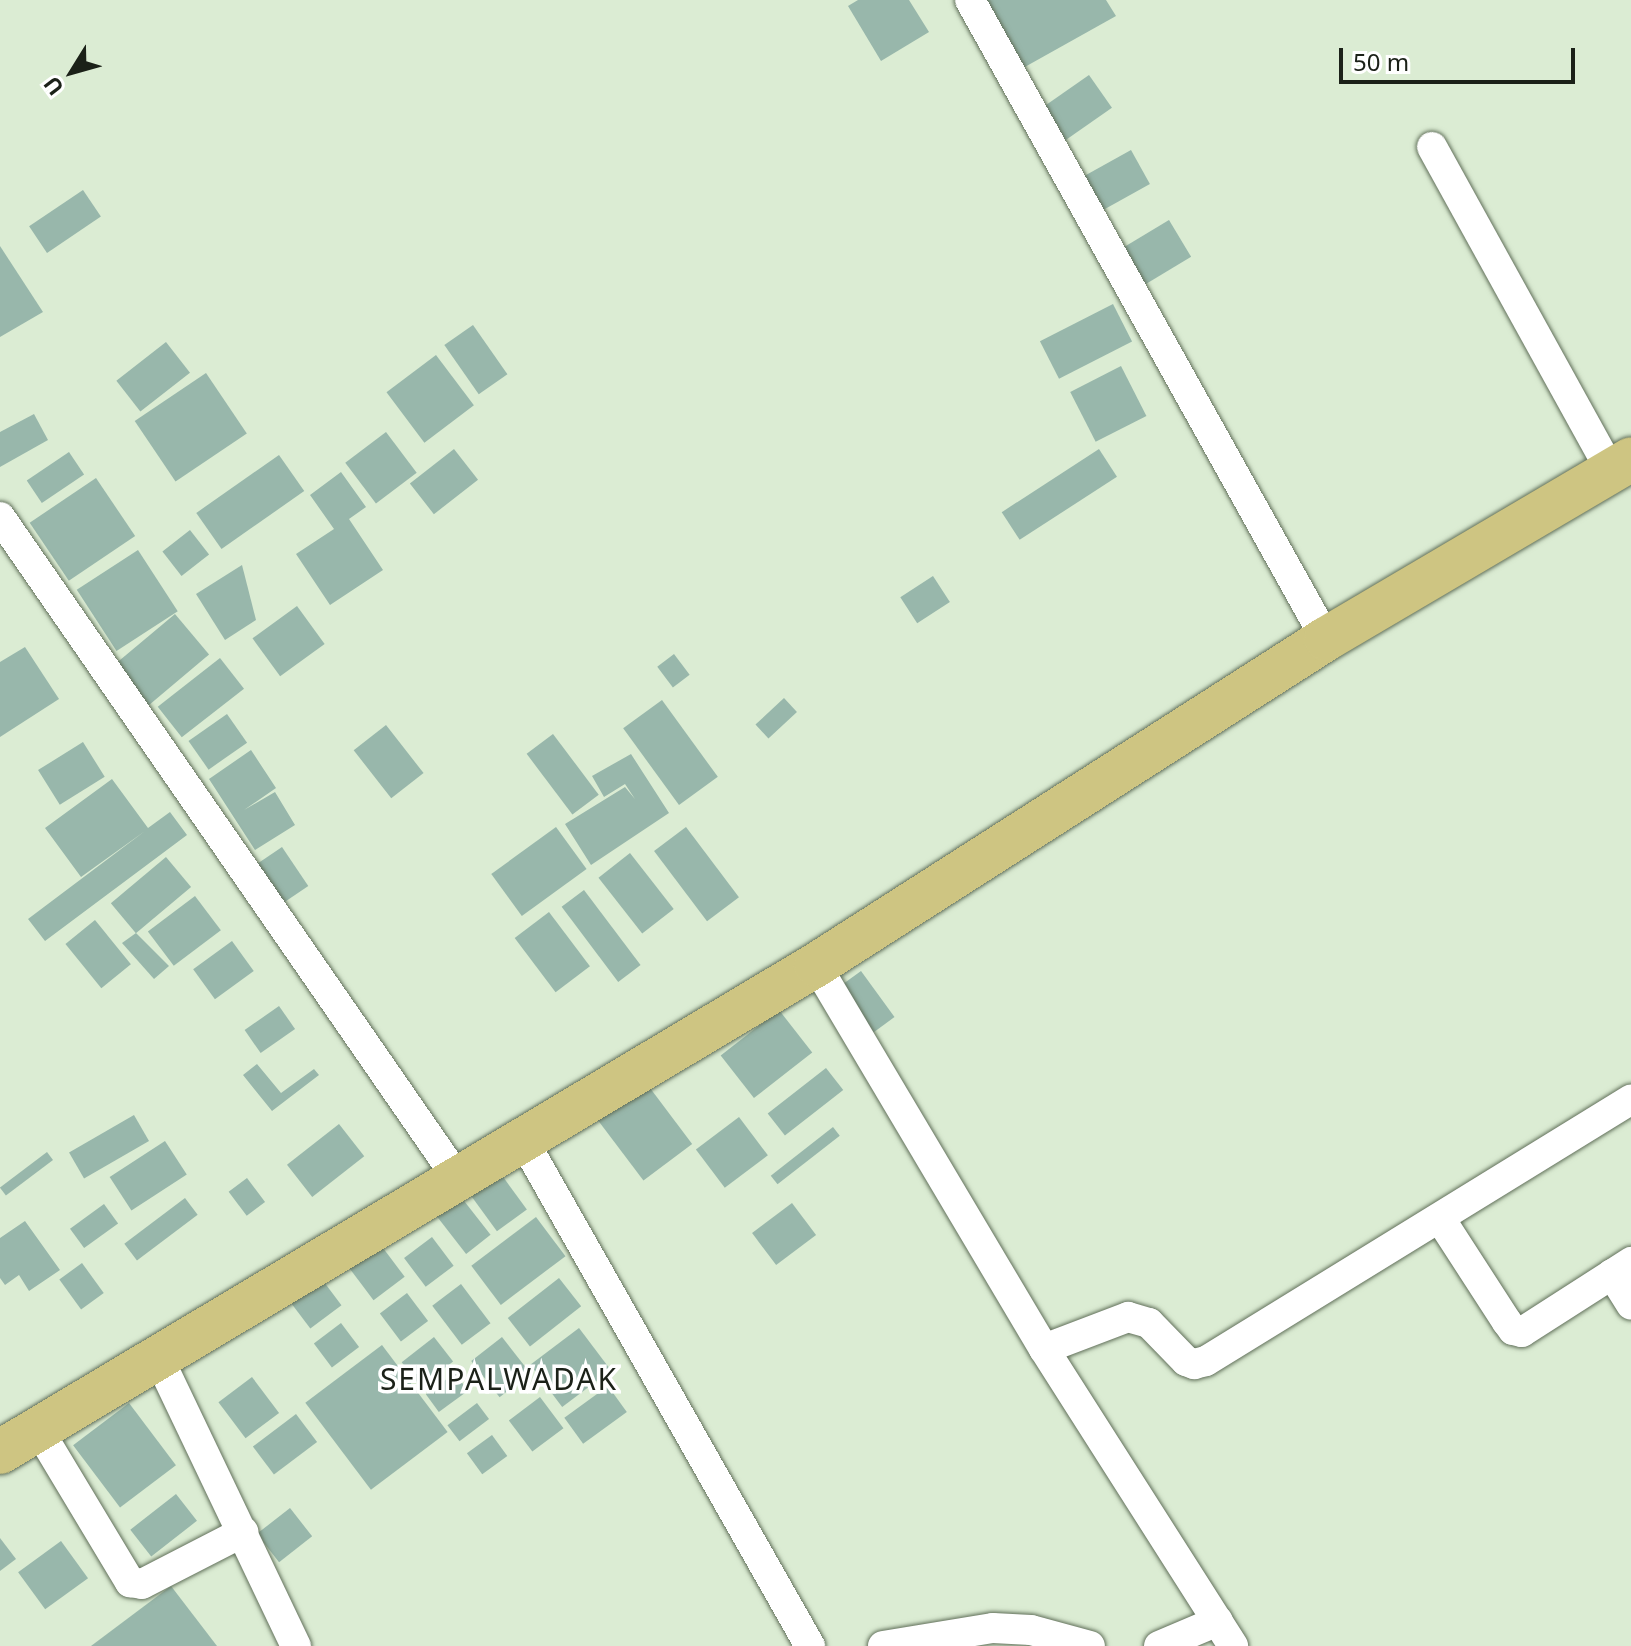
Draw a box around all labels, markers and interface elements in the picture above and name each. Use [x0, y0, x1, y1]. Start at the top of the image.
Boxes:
north arrow [32, 32, 112, 112]
scale bar [1343, 32, 1579, 82]
text: 50 m [1353, 45, 1409, 78]
text: U [36, 71, 70, 102]
district label: SEMPALWADAK [380, 1361, 618, 1397]

